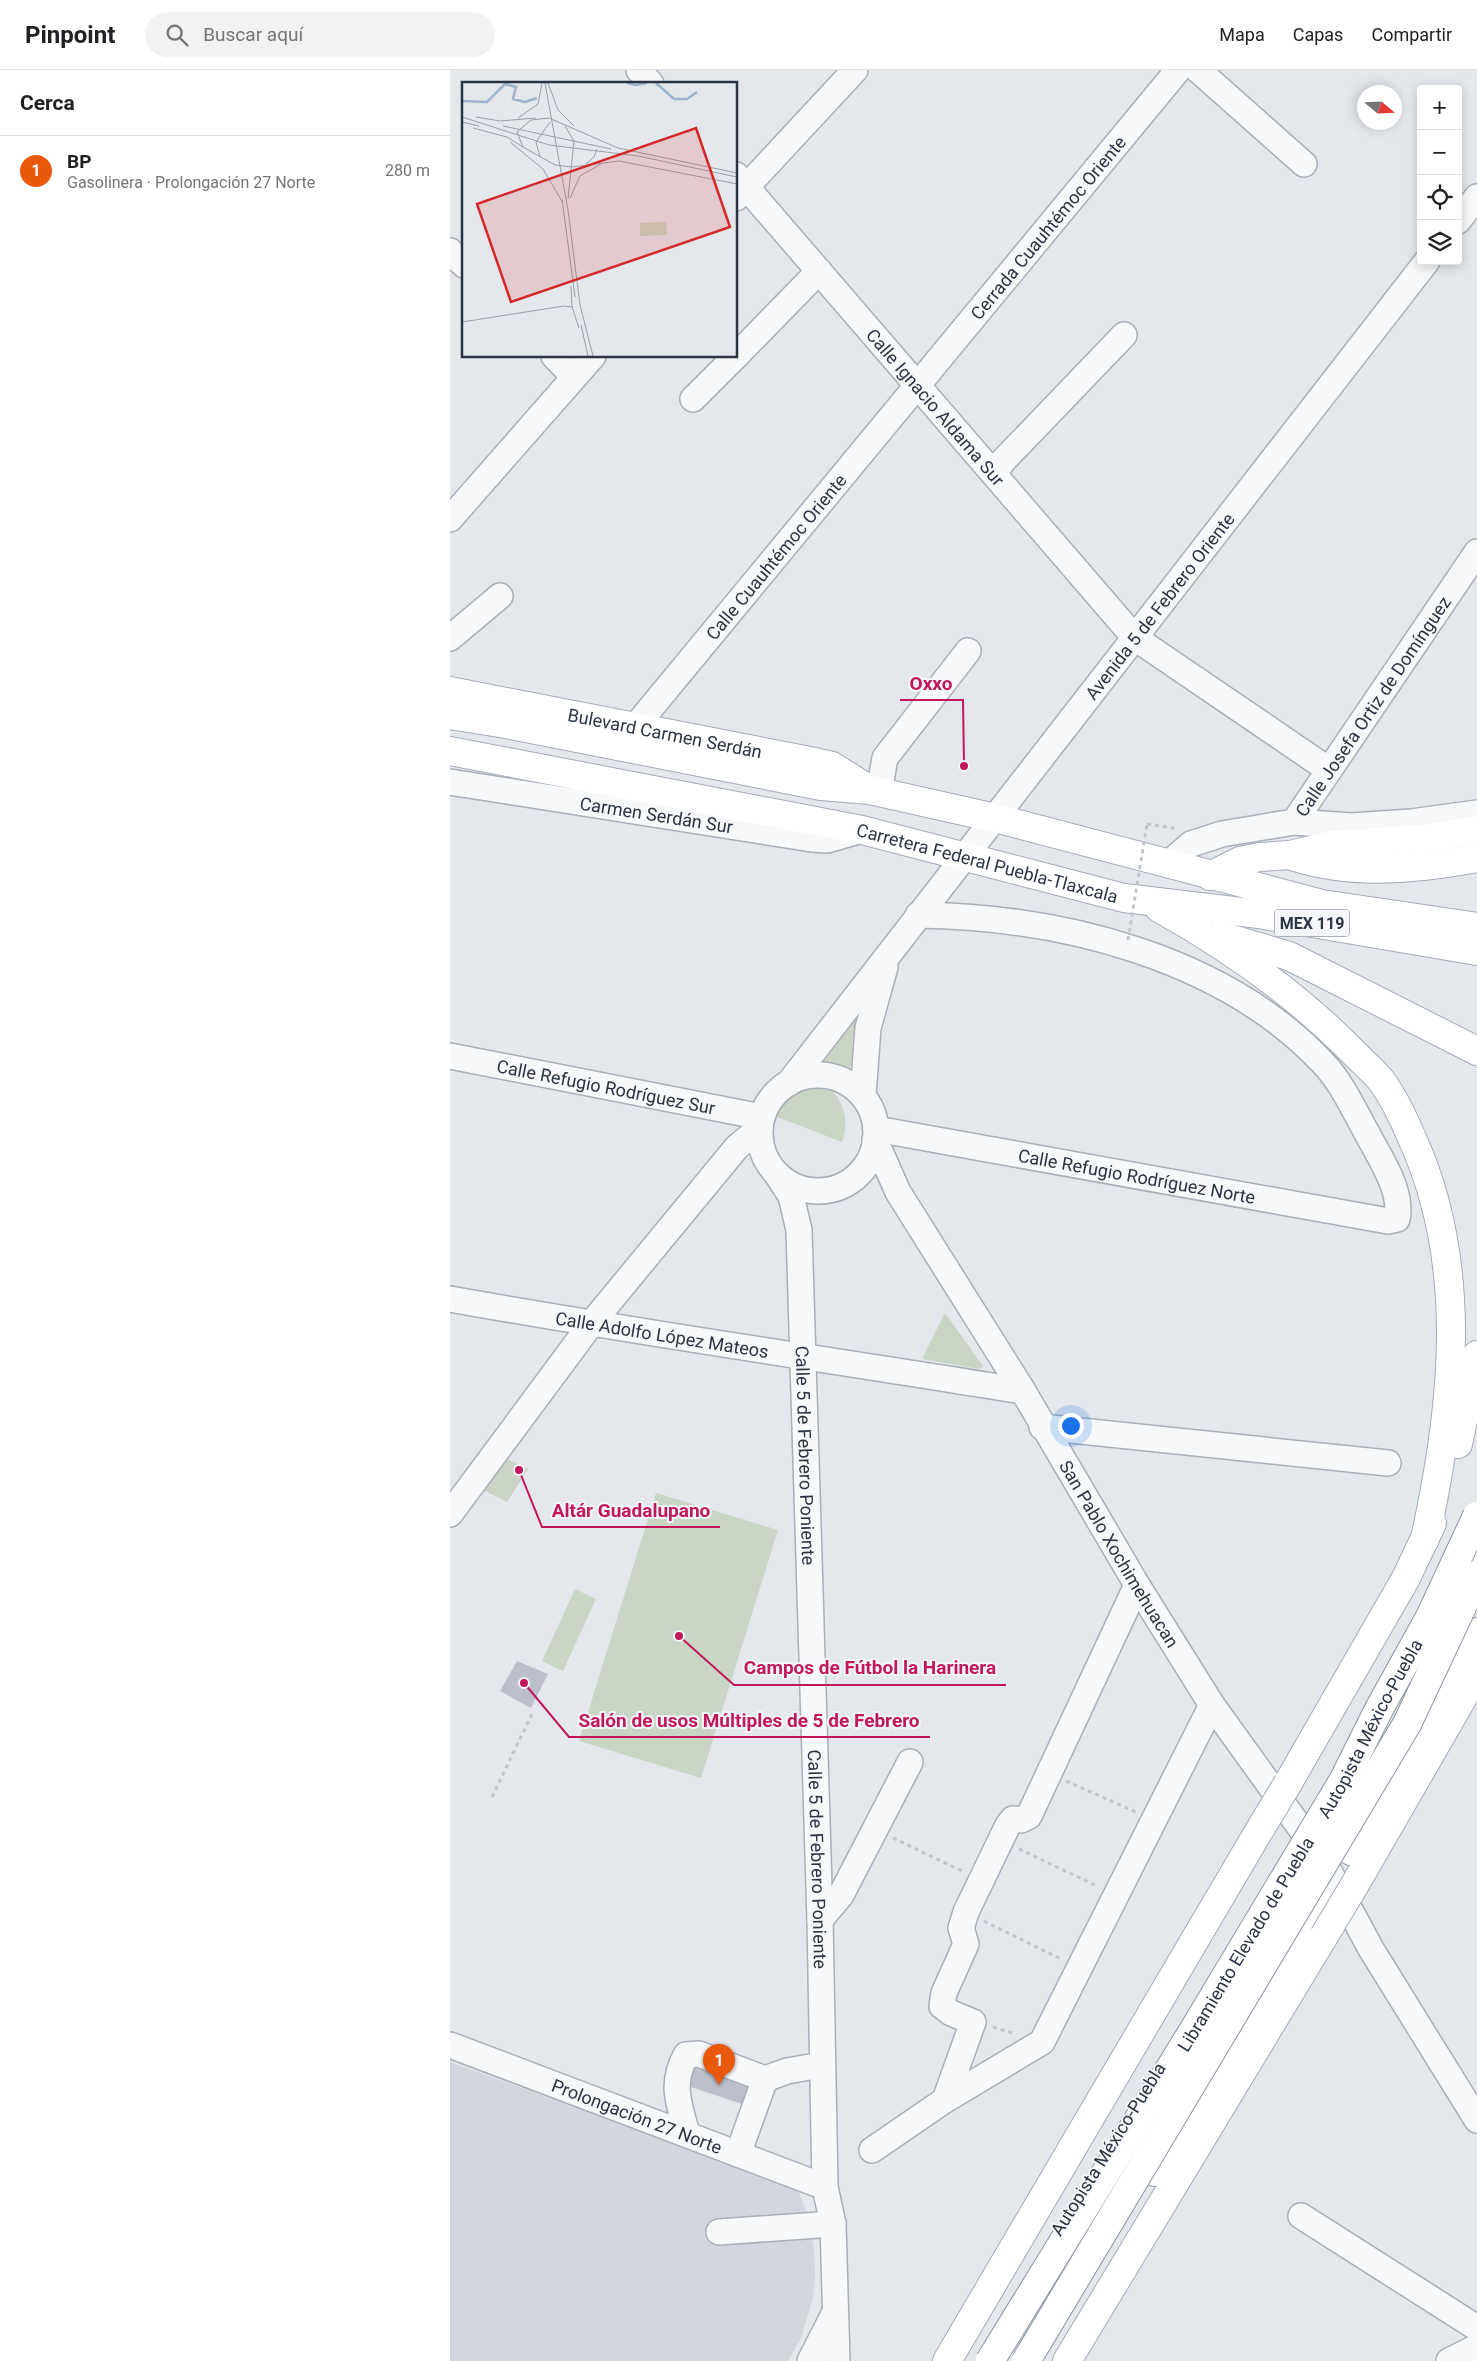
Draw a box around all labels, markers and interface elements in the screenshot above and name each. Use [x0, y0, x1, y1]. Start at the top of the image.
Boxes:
search box [145, 12, 495, 57]
text: Pinpoint [25, 21, 115, 49]
icon: search [163, 21, 191, 49]
text: Buscar aquí [203, 23, 303, 46]
text: Mapa [1219, 24, 1265, 45]
text: Capas [1293, 24, 1343, 45]
text: Compartir [1371, 24, 1452, 45]
inset map [462, 82, 738, 358]
north arrow [1357, 85, 1402, 130]
map controls [1417, 85, 1462, 265]
button: + [1417, 85, 1462, 130]
text: Cerca [20, 91, 75, 115]
button: − [1417, 130, 1462, 175]
street label: Cerrada Cuauhtémoc Oriente [966, 131, 1130, 324]
text: BP [67, 150, 91, 173]
text: 1 [31, 161, 41, 180]
text: 280 m [385, 161, 430, 180]
text: Gasolinera · Prolongación 27 Norte [67, 173, 315, 192]
button: locate [1417, 175, 1462, 220]
button: layers [1417, 220, 1462, 265]
street label: Calle Ignacio Aldama Sur [862, 324, 1009, 490]
street label: Calle Cuauhtémoc Oriente [701, 469, 850, 644]
street label: Avenida 5 de Febrero Oriente [1080, 508, 1238, 703]
street label: Calle Josefa Ortiz de Domínguez [1290, 592, 1455, 820]
callout: Oxxo [900, 666, 963, 700]
text: Oxxo [910, 672, 953, 695]
street label: Bulevard Carmen Serdán [566, 704, 764, 762]
street label: Carmen Serdán Sur [578, 792, 734, 837]
street label: Carretera Federal Puebla-Tlaxcala [854, 819, 1120, 907]
road number: MEX 119 [1274, 910, 1350, 936]
street label: Calle Refugio Rodríguez Sur [495, 1055, 717, 1118]
street label: Calle Refugio Rodríguez Norte [1017, 1144, 1257, 1207]
street label: Calle Adolfo López Mateos [554, 1307, 770, 1362]
street label: Calle 5 de Febrero Poniente [792, 1346, 820, 1566]
your location [1058, 1413, 1084, 1439]
street label: San Pablo Xochimehuacan [1055, 1456, 1184, 1651]
callout: Altár Guadalupano [542, 1493, 720, 1527]
text: Altár Guadalupano [552, 1499, 711, 1522]
street label: Autopista México-Puebla [1313, 1635, 1426, 1822]
callout: Campos de Fútbol la Harinera [734, 1651, 1006, 1685]
text: Campos de Fútbol la Harinera [744, 1656, 996, 1679]
callout: Salón de usos Múltiples de 5 de Febrero [569, 1703, 930, 1737]
text: Salón de usos Múltiples de 5 de Febrero [578, 1709, 920, 1732]
street label: Calle 5 de Febrero Poniente [804, 1749, 831, 1969]
street label: Libramiento Elevado de Puebla [1173, 1833, 1318, 2055]
pin: 1 [703, 2044, 735, 2085]
street label: Autopista México-Puebla [1046, 2059, 1170, 2239]
street label: Prolongación 27 Norte [549, 2074, 725, 2158]

